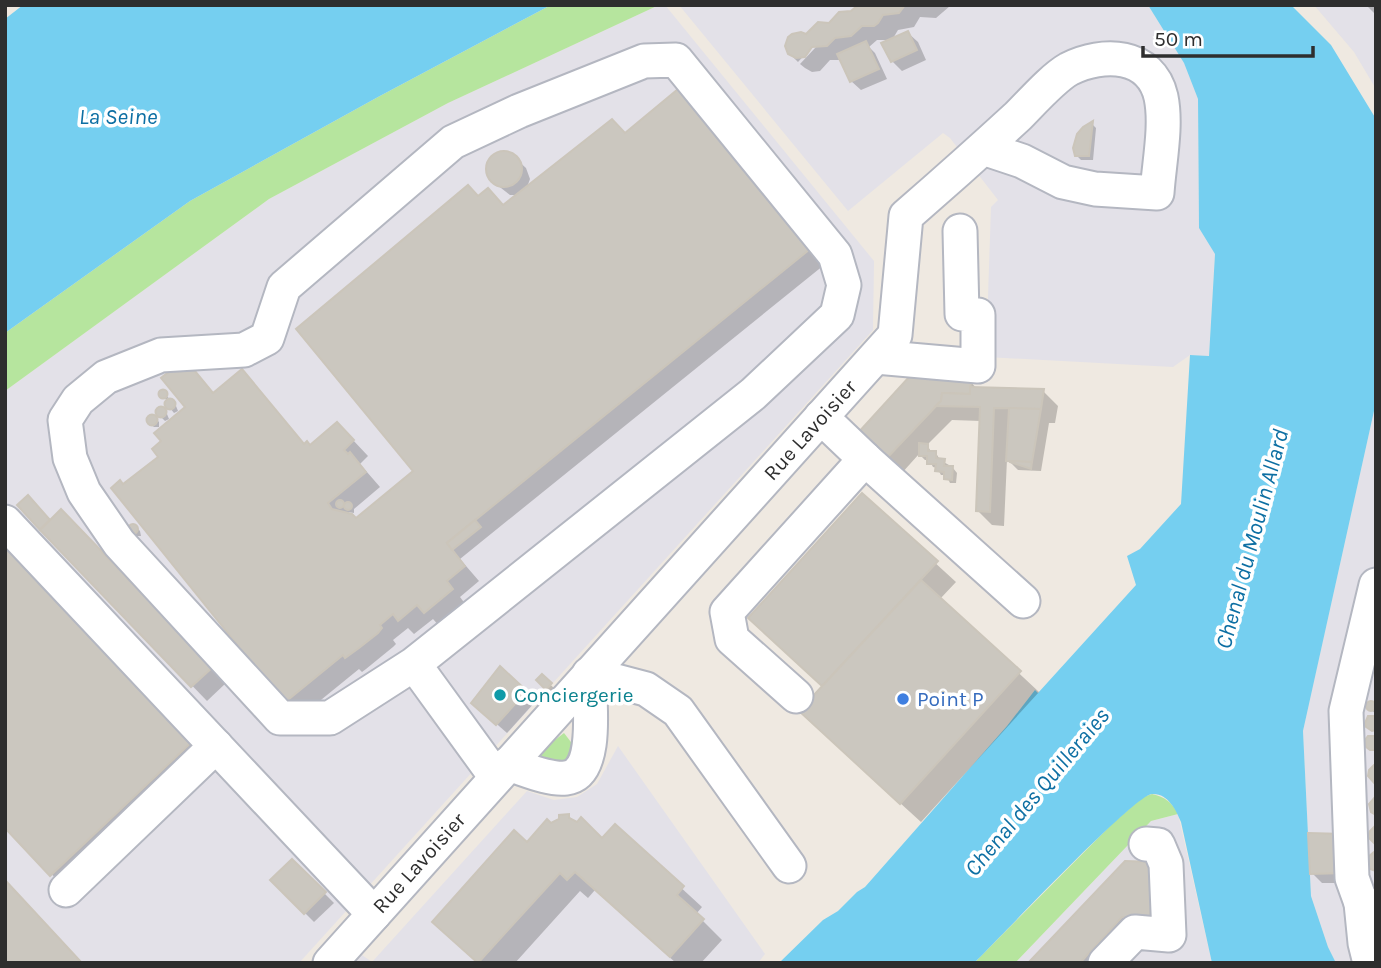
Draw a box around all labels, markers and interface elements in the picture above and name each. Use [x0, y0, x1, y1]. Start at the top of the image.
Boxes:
scale bar [1143, 14, 1313, 58]
text: 50 m [1154, 27, 1203, 51]
water label: La Seine [79, 103, 158, 130]
street label: Rue Lavoisier [759, 375, 862, 485]
water label: Chenal du Moulin Allard [1210, 426, 1294, 652]
place label: Conciergerie [514, 683, 633, 707]
marker: Conciergerie [492, 687, 508, 703]
place label: Point P [917, 687, 984, 711]
marker: Point P [895, 691, 911, 707]
water label: Chenal des Quilleraies [959, 702, 1115, 882]
street label: Rue Lavoisier [368, 808, 471, 918]

